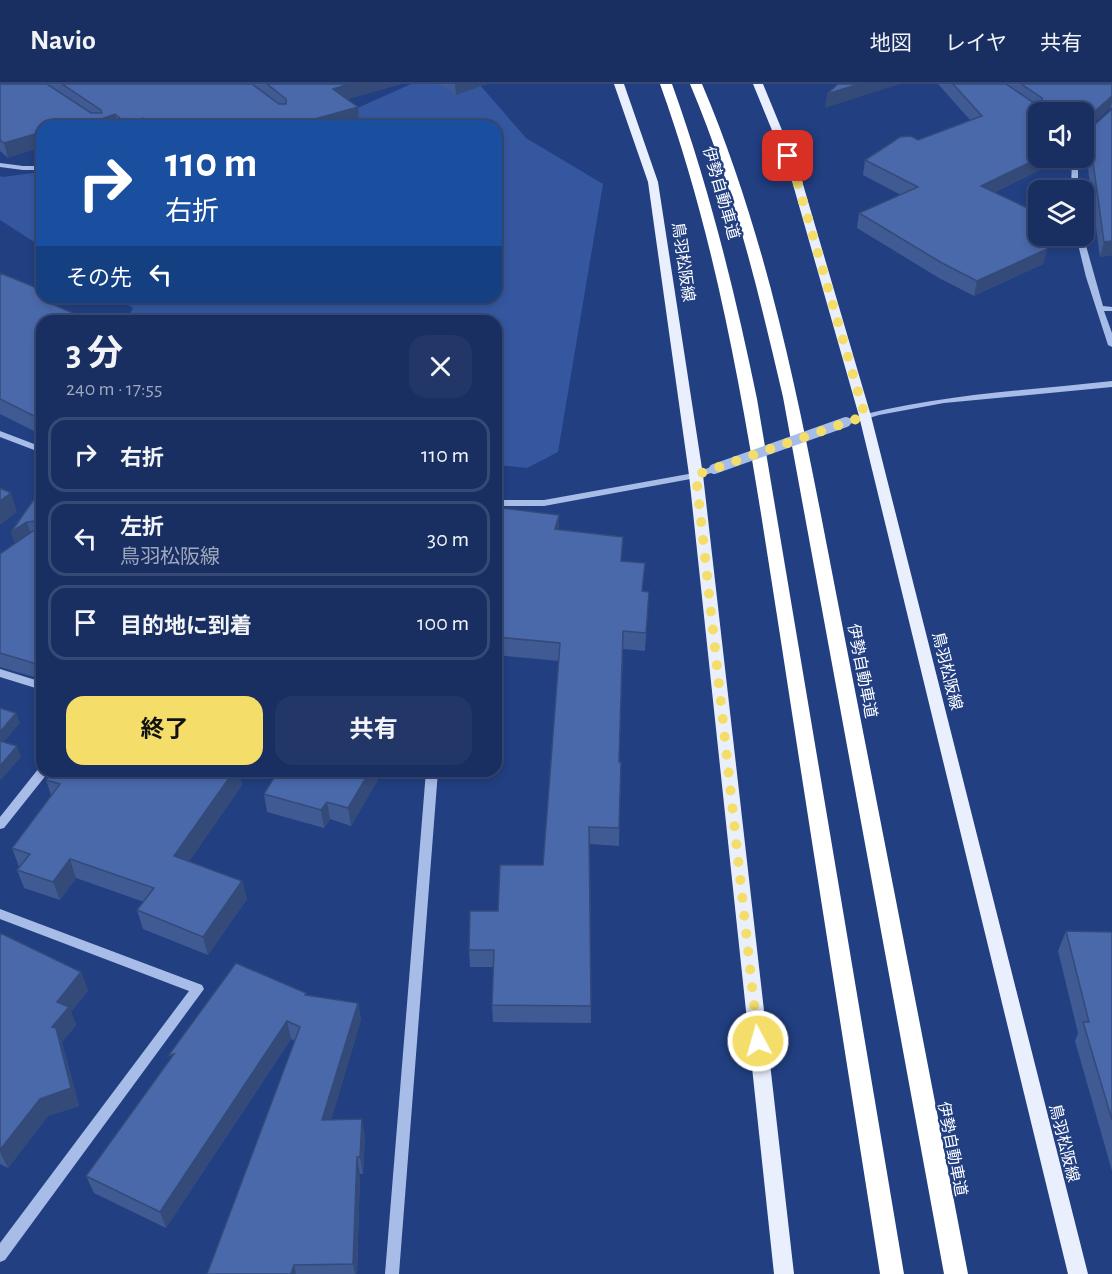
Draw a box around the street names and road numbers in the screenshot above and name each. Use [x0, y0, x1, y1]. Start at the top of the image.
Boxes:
street label: 伊勢自動車道 [700, 144, 743, 241]
street label: 鳥羽松阪線 [670, 221, 697, 303]
street label: 伊勢自動車道 [845, 622, 880, 720]
street label: 鳥羽松阪線 [930, 630, 965, 712]
street label: 伊勢自動車道 [935, 1100, 970, 1198]
street label: 鳥羽松阪線 [1047, 1102, 1082, 1184]

